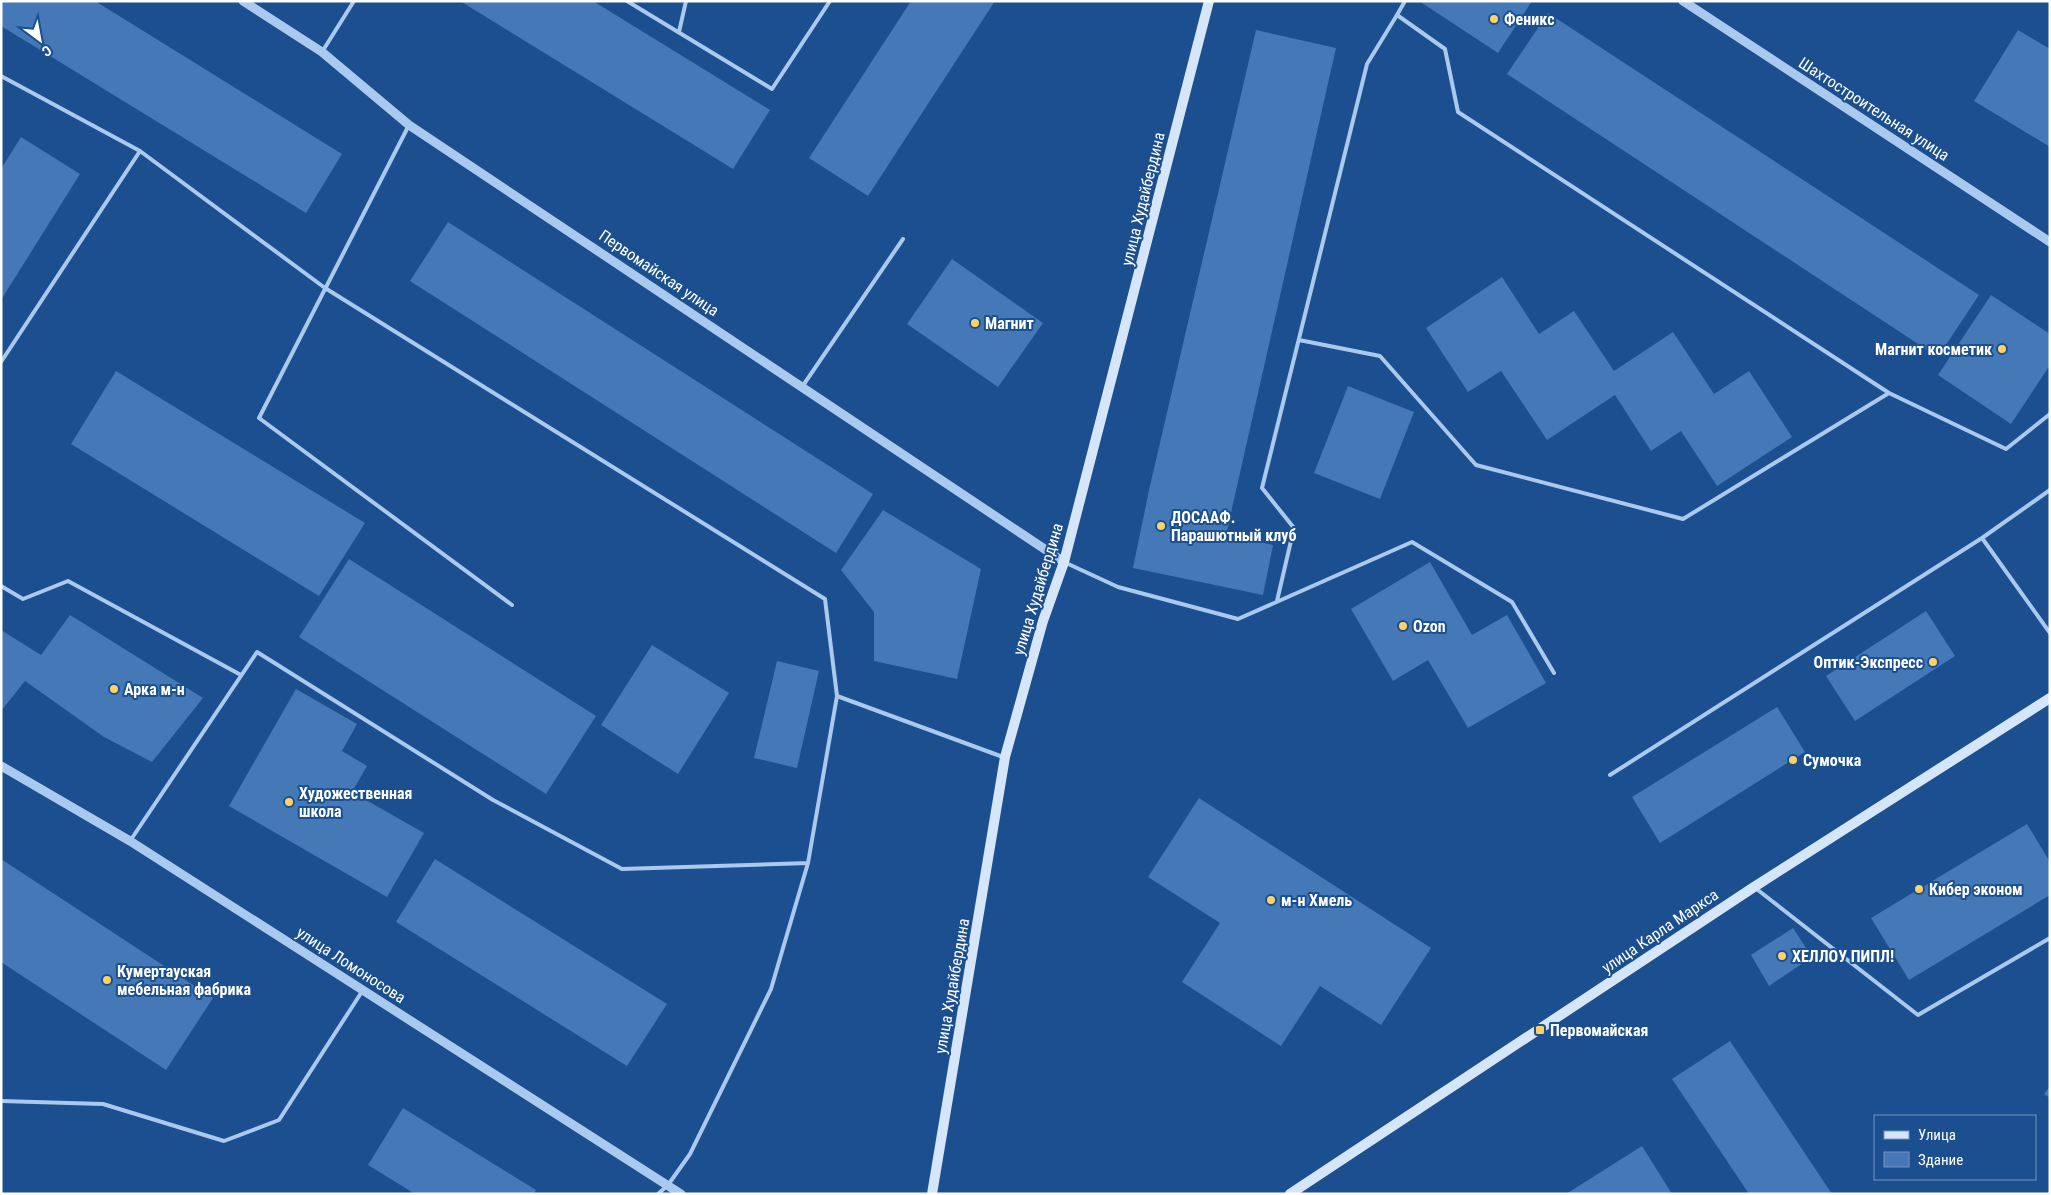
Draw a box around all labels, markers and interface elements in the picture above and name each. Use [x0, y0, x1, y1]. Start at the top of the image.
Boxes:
place label: Феникс [1504, 10, 1554, 29]
marker: Феникс [1488, 13, 1500, 25]
north arrow [15, 15, 65, 65]
text: С [39, 42, 55, 60]
street label: Шахтостроительная улица [1795, 53, 1953, 165]
street label: улица Худайбердина [1117, 130, 1169, 268]
street label: Первомайская улица [595, 226, 723, 320]
place label: Магнит [985, 314, 1034, 333]
marker: Магнит [969, 317, 981, 329]
place label: Магнит косметик [1875, 340, 1992, 359]
marker: Магнит косметик [1996, 343, 2008, 355]
place label: ДОСААФ. Парашютный клуб [1171, 508, 1296, 545]
marker: ДОСААФ. Парашютный клуб [1155, 520, 1167, 532]
street label: улица Худайбердина [1009, 521, 1067, 657]
place label: Ozon [1413, 617, 1446, 636]
marker: Ozon [1397, 620, 1409, 632]
place label: Оптик-Экспресс [1814, 653, 1923, 672]
marker: Оптик-Экспресс [1927, 656, 1939, 668]
place label: Арка м-н [124, 680, 185, 699]
marker: Арка м-н [108, 683, 120, 695]
place label: Сумочка [1803, 751, 1862, 770]
marker: Сумочка [1787, 754, 1799, 766]
place label: Художественная школа [299, 784, 412, 821]
marker: Художественная школа [283, 796, 295, 808]
place label: Кибер эконом [1929, 880, 2023, 899]
marker: Кибер эконом [1913, 883, 1925, 895]
street label: улица Карла Маркса [1598, 885, 1722, 977]
place label: м-н Хмель [1281, 891, 1352, 910]
marker: м-н Хмель [1265, 894, 1277, 906]
street label: улица Худайбердина [931, 917, 973, 1055]
street label: улица Ломоносова [293, 923, 409, 1007]
place label: ХЕЛЛОУ ПИПЛ! [1792, 947, 1894, 966]
marker: ХЕЛЛОУ ПИПЛ! [1776, 950, 1788, 962]
place label: Кумертауская мебельная фабрика [117, 962, 252, 999]
marker: Кумертауская мебельная фабрика [101, 974, 113, 986]
place label: Первомайская [1550, 1021, 1648, 1040]
marker: Первомайская [1534, 1024, 1546, 1036]
legend [1874, 1115, 2036, 1180]
text: Улица [1918, 1126, 1956, 1144]
text: Здание [1918, 1151, 1963, 1169]

